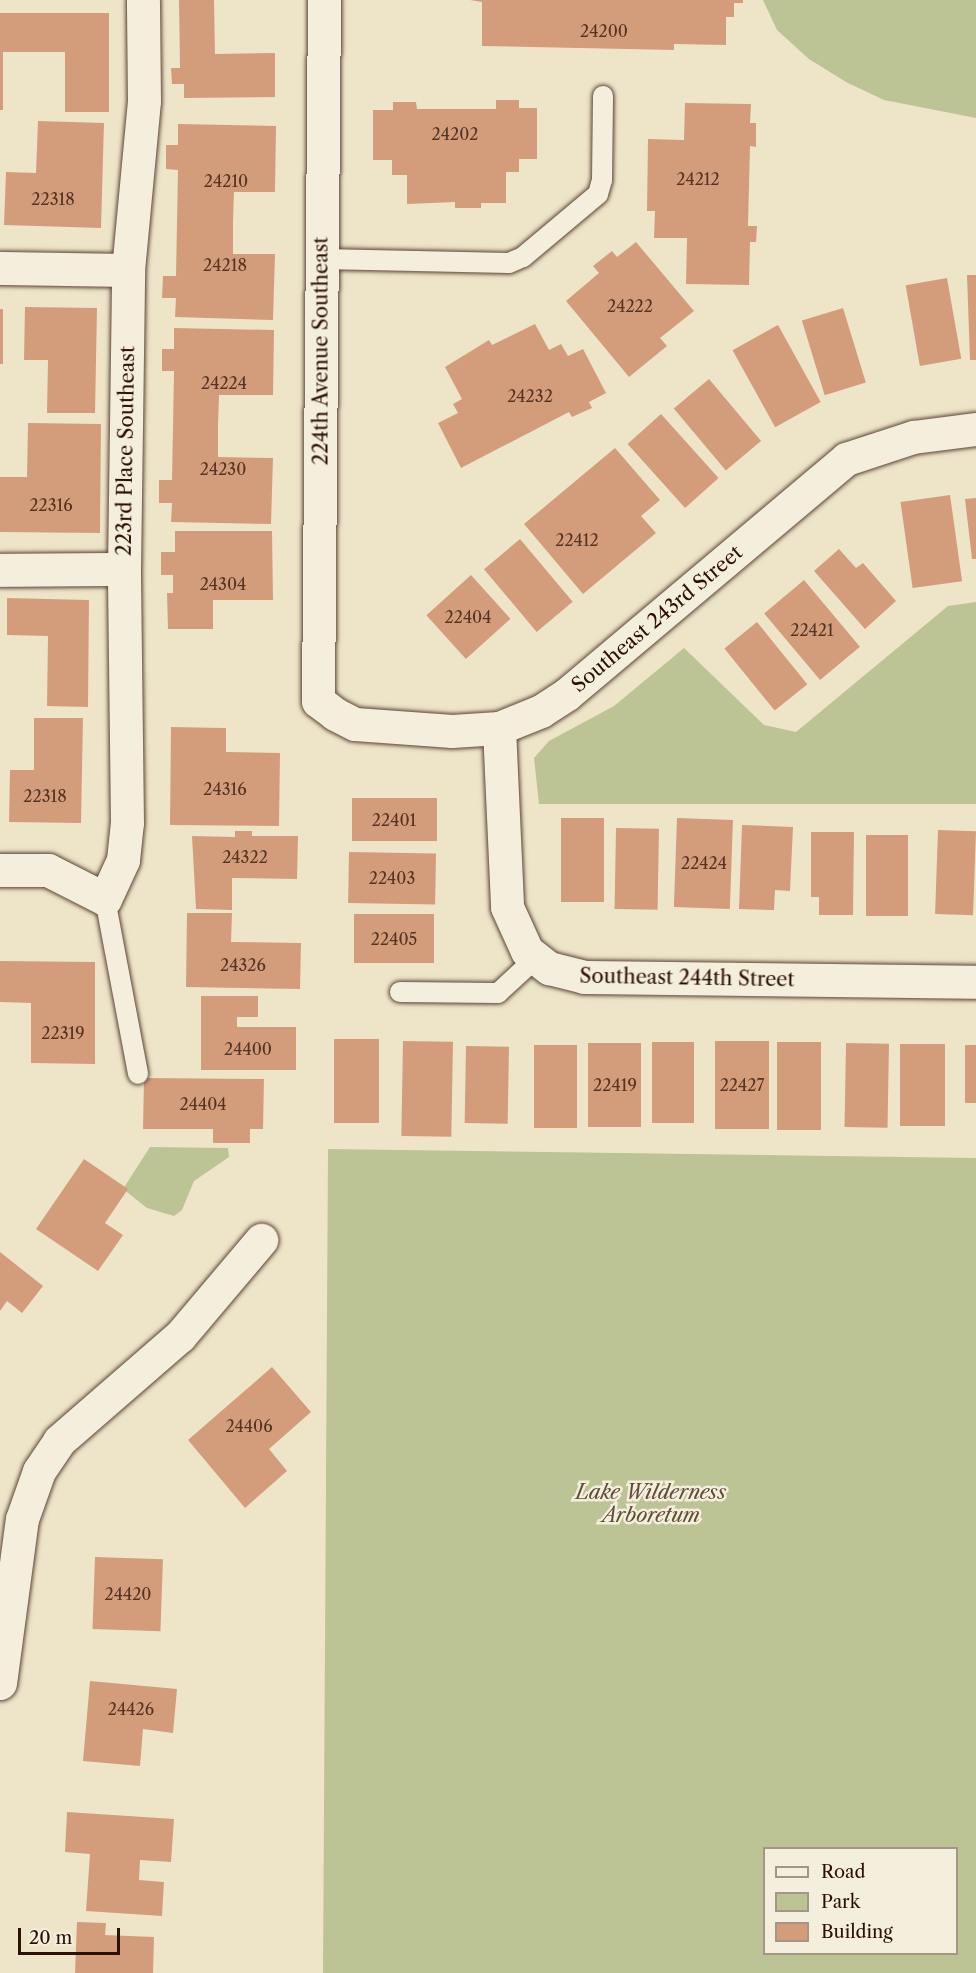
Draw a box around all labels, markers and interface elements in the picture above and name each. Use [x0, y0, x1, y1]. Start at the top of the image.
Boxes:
house number: 24200 [580, 21, 628, 41]
house number: 24202 [432, 124, 478, 144]
house number: 24212 [676, 169, 720, 189]
house number: 24210 [204, 171, 248, 191]
house number: 22318 [31, 189, 75, 209]
street label: 224th Avenue Southeast [309, 236, 333, 466]
house number: 24218 [203, 255, 247, 275]
house number: 24222 [607, 296, 653, 316]
street label: 223rd Place Southeast [112, 346, 140, 556]
house number: 24224 [201, 373, 247, 393]
house number: 24232 [507, 386, 553, 406]
house number: 24230 [200, 459, 246, 479]
house number: 22316 [29, 495, 73, 515]
house number: 22412 [555, 530, 599, 550]
street label: Southeast 243rd Street [567, 541, 747, 697]
house number: 24304 [200, 574, 246, 594]
house number: 22404 [444, 607, 492, 627]
house number: 22421 [790, 620, 834, 640]
house number: 24316 [203, 779, 247, 799]
house number: 22318 [23, 786, 67, 806]
house number: 22401 [372, 810, 416, 830]
house number: 24322 [222, 847, 268, 867]
house number: 22424 [681, 853, 727, 873]
house number: 22403 [369, 868, 415, 888]
house number: 22405 [371, 929, 417, 949]
house number: 24326 [220, 955, 266, 975]
street label: Southeast 244th Street [579, 964, 795, 992]
house number: 22319 [41, 1023, 85, 1043]
house number: 24400 [224, 1039, 272, 1059]
house number: 22419 [593, 1075, 637, 1095]
house number: 22427 [720, 1075, 764, 1095]
house number: 24404 [179, 1094, 227, 1114]
house number: 24406 [225, 1416, 273, 1436]
park label: Lake Wilderness Arboretum [576, 1480, 726, 1527]
house number: 24420 [104, 1584, 152, 1604]
house number: 24426 [108, 1699, 154, 1719]
legend [763, 1847, 958, 1955]
text: Road [821, 1861, 866, 1883]
text: Park [821, 1891, 860, 1913]
scale bar [21, 1916, 123, 1954]
text: Building [821, 1921, 893, 1943]
text: 20 m [29, 1927, 72, 1949]

